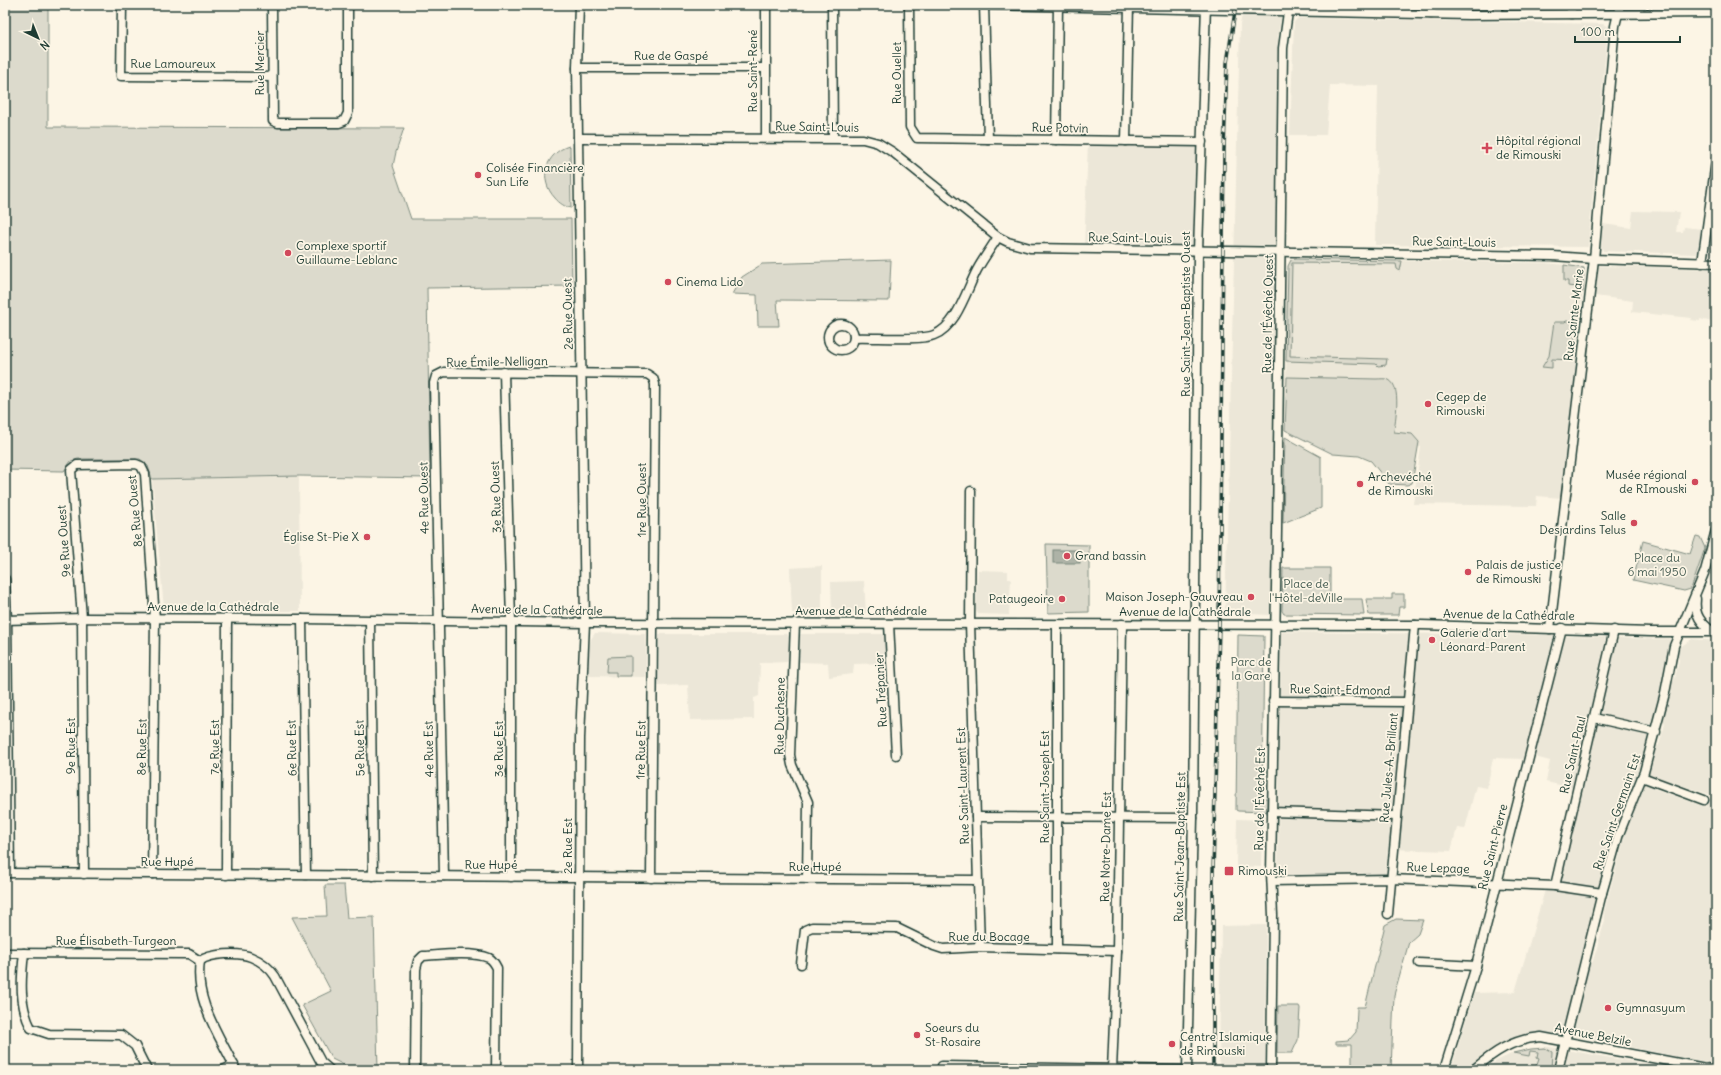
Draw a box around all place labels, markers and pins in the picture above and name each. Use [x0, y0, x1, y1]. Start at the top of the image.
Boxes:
place label: Hôpital régional de Rimouski [1496, 133, 1581, 162]
marker: Hôpital régional de Rimouski [1481, 142, 1493, 154]
place label: Colisée Financière Sun Life [486, 160, 584, 189]
marker: Colisée Financière Sun Life [473, 170, 483, 180]
place label: Complexe sportif Guillaume-Leblanc [296, 238, 398, 267]
marker: Complexe sportif Guillaume-Leblanc [283, 248, 293, 258]
place label: Cinema Lido [676, 274, 744, 289]
marker: Cinema Lido [663, 277, 673, 287]
place label: Cegep de Rimouski [1436, 389, 1486, 418]
marker: Cegep de Rimouski [1423, 399, 1433, 409]
place label: Musée régional de RImouski [1605, 467, 1687, 496]
place label: Archevéché de Rimouski [1368, 469, 1433, 498]
marker: Musée régional de RImouski [1690, 477, 1700, 487]
marker: Archevéché de Rimouski [1355, 479, 1365, 489]
place label: Salle Desjardins Telus [1539, 508, 1626, 537]
marker: Salle Desjardins Telus [1629, 518, 1639, 528]
place label: Église St-Pie X [283, 529, 359, 544]
marker: Église St-Pie X [362, 532, 372, 542]
place label: Grand bassin [1075, 548, 1146, 563]
marker: Grand bassin [1062, 551, 1072, 561]
place label: Palais de justice de Rimouski [1476, 557, 1561, 586]
marker: Palais de justice de Rimouski [1463, 567, 1473, 577]
place label: Maison Joseph-Gauvreau [1105, 589, 1243, 604]
place label: Pataugeoire [989, 591, 1054, 606]
marker: Maison Joseph-Gauvreau [1246, 592, 1256, 602]
marker: Pataugeoire [1057, 594, 1067, 604]
place label: Galerie d'art Léonard-Parent [1440, 625, 1526, 654]
marker: Galerie d'art Léonard-Parent [1427, 635, 1437, 645]
place label: Rimouski [1238, 863, 1287, 878]
marker: Rimouski [1223, 865, 1235, 877]
place label: Gymnasyum [1616, 1000, 1686, 1015]
marker: Gymnasyum [1603, 1003, 1613, 1013]
place label: Soeurs du St-Rosaire [925, 1020, 981, 1049]
place label: Centre Islamique de Rimouski [1180, 1029, 1272, 1058]
marker: Soeurs du St-Rosaire [912, 1030, 922, 1040]
marker: Centre Islamique de Rimouski [1167, 1039, 1177, 1049]

